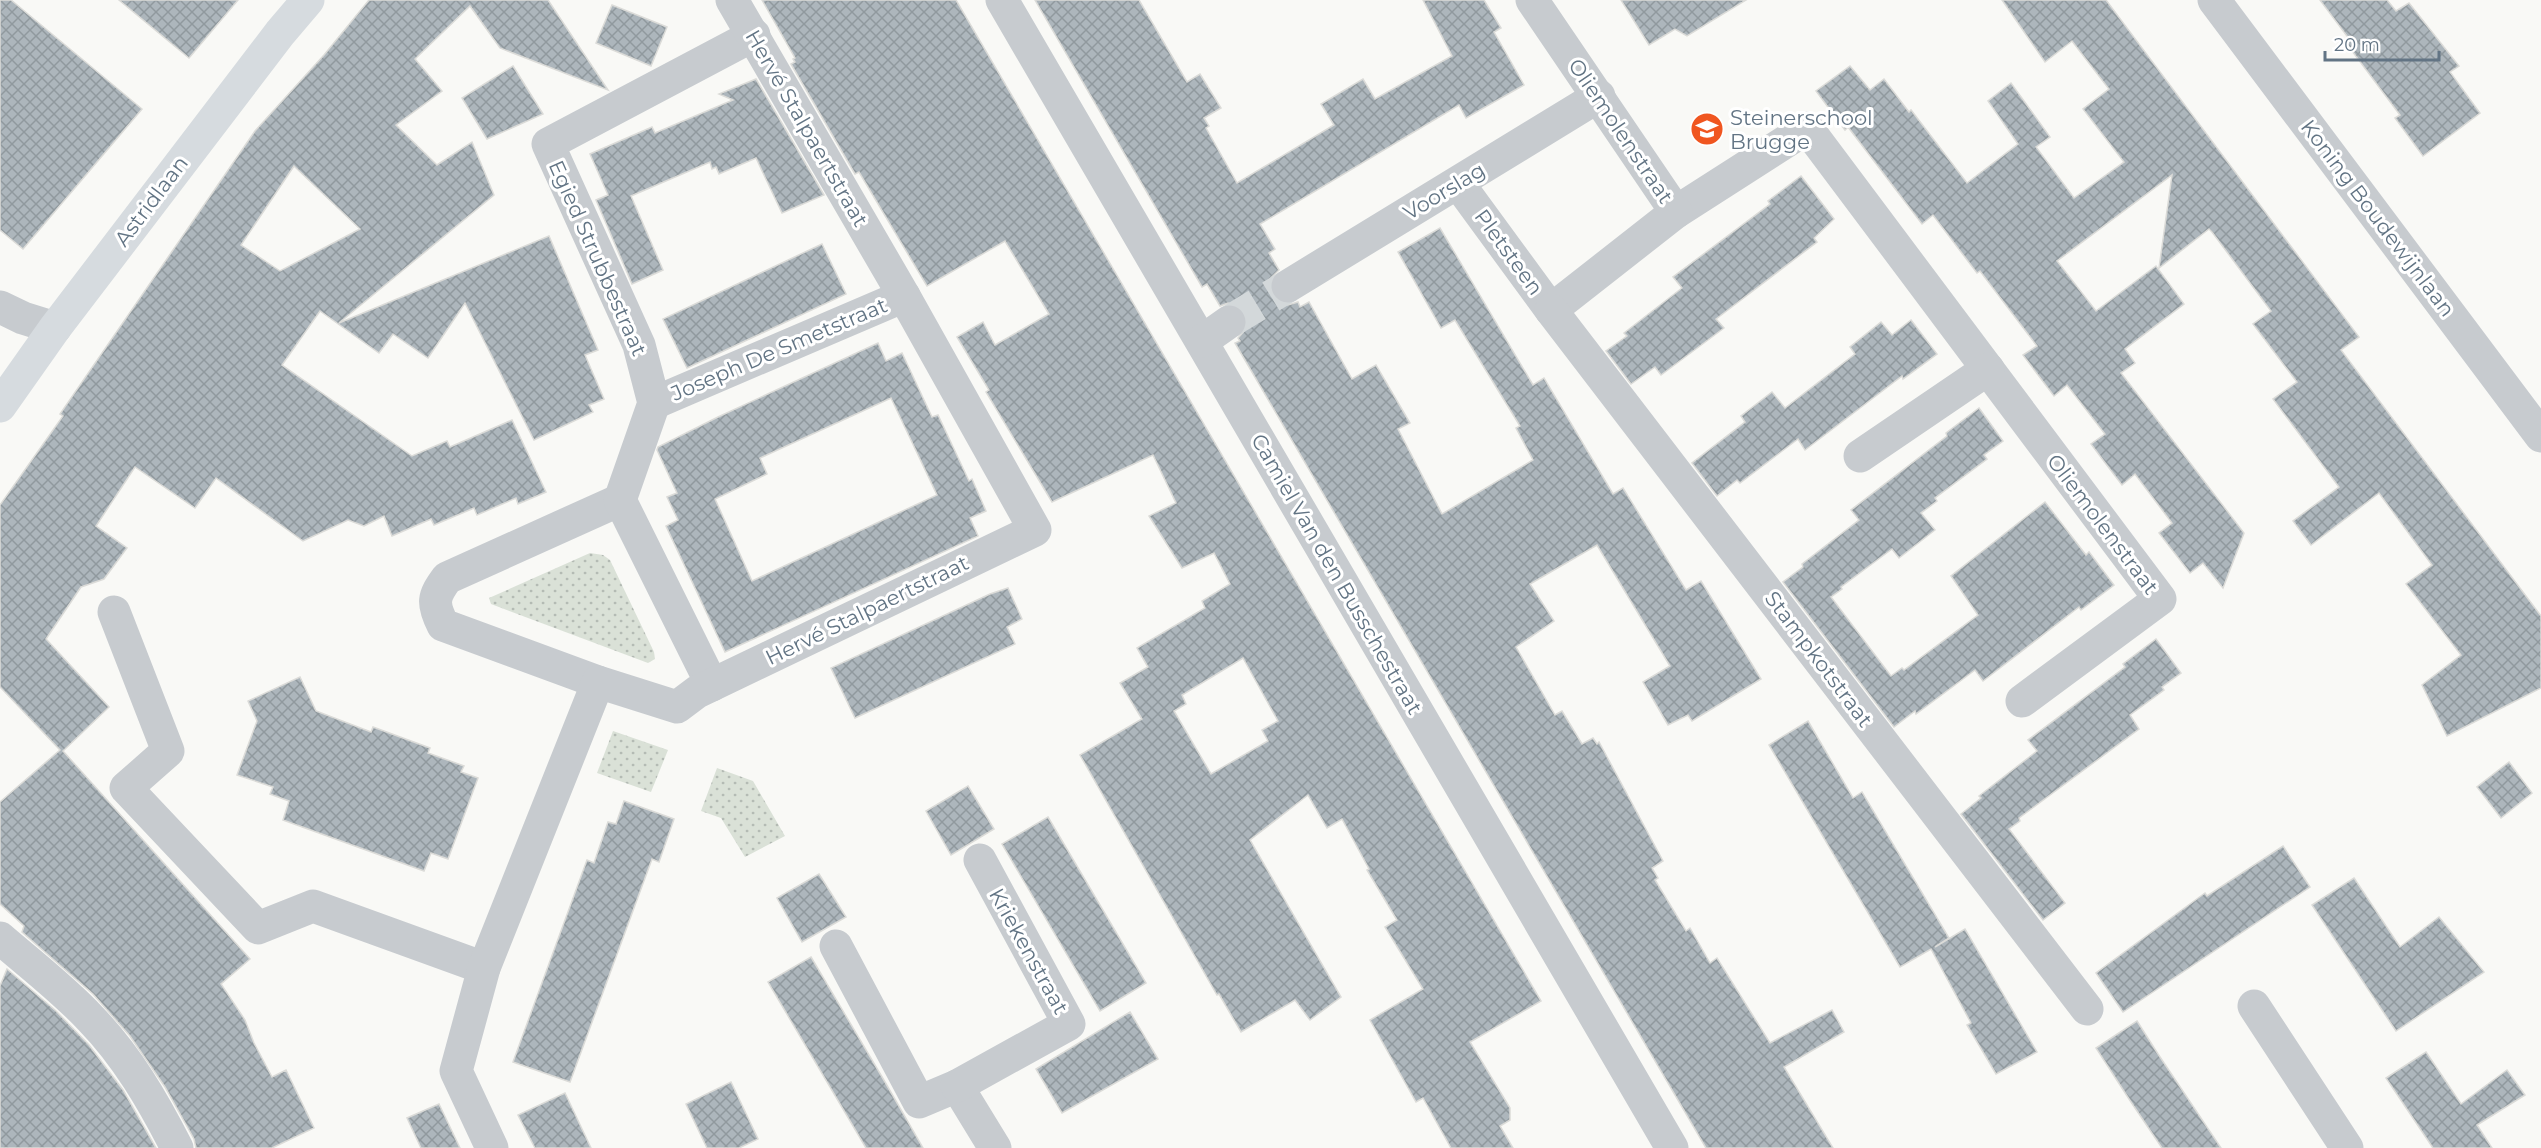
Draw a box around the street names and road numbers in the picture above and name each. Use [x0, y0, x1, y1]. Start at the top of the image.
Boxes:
street label: Hervé Stalpaertstraat [740, 25, 874, 231]
street label: Oliemolenstraat [1563, 54, 1679, 208]
street label: Koning Boudewijnlaan [2296, 115, 2460, 321]
street label: Astridlaan [109, 151, 193, 251]
street label: Egied Strubbestraat [544, 156, 652, 360]
street label: Voorslag [1399, 157, 1489, 225]
street label: Pletsteen [1470, 204, 1548, 300]
street label: Joseph De Smetstraat [666, 292, 891, 406]
street label: Camiel Van den Busschestraat [1246, 429, 1428, 719]
street label: Oliemolenstraat [2042, 449, 2164, 599]
street label: Hervé Stalpaertstraat [761, 550, 973, 670]
street label: Stampkotstraat [1760, 586, 1878, 732]
street label: Kriekenstraat [984, 884, 1074, 1018]

